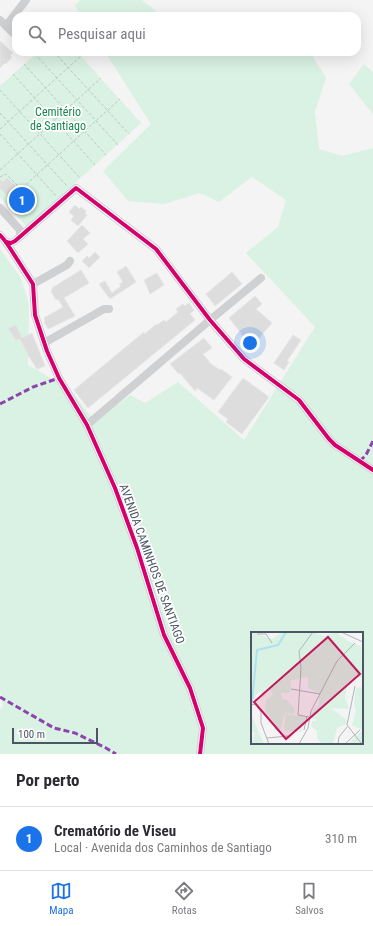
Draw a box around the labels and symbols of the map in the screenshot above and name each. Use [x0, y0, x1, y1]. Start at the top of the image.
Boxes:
park label: Cemitério de Santiago [30, 105, 86, 133]
pin: 1 [9, 185, 35, 215]
your location [240, 333, 260, 353]
street label: AVENIDA CAMINHOS DE SANTIAGO [116, 482, 188, 646]
inset map [251, 632, 363, 744]
scale bar [12, 726, 98, 745]

